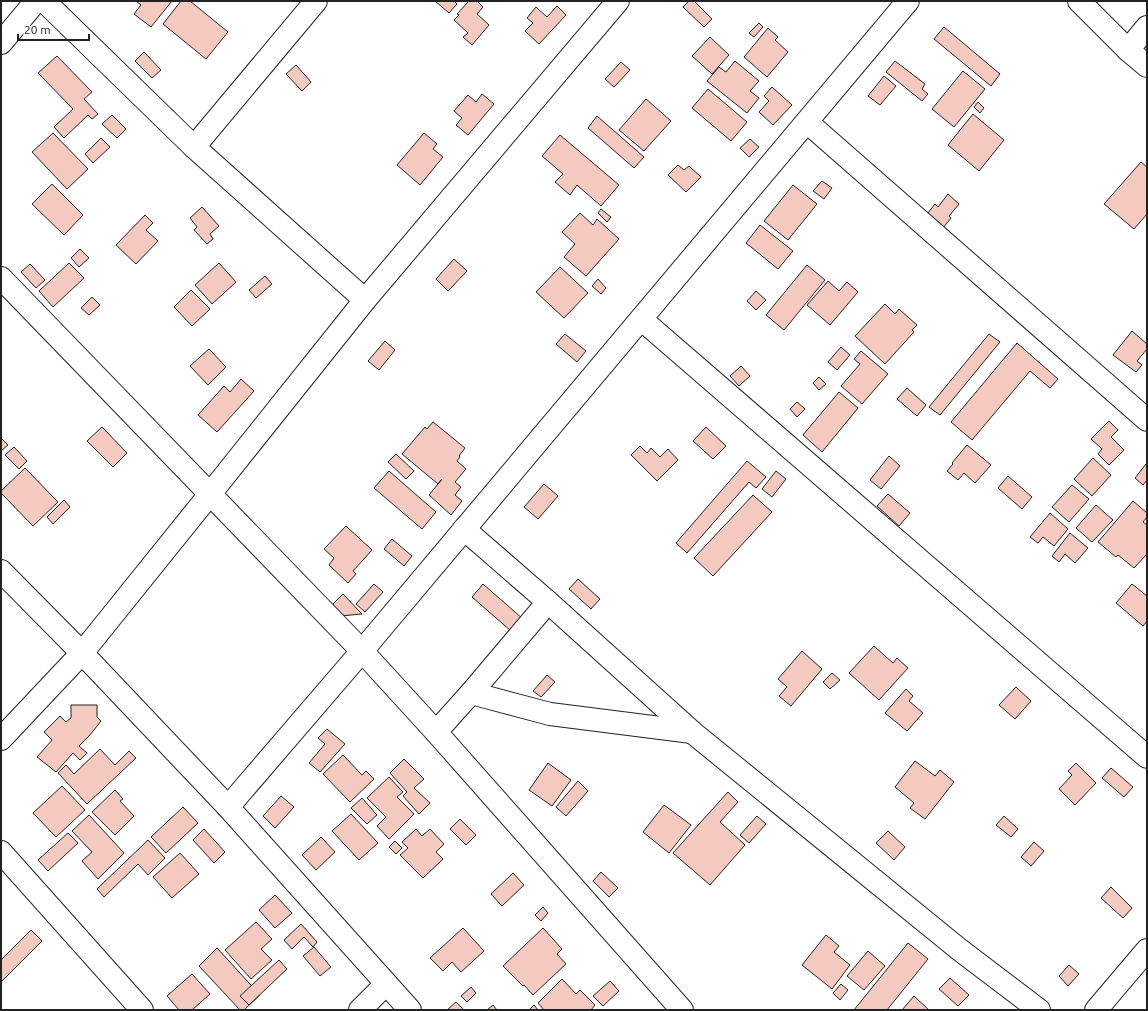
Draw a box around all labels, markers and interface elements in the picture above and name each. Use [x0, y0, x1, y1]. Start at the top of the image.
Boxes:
scale bar [18, 16, 89, 42]
text: 20 m [24, 23, 51, 36]

